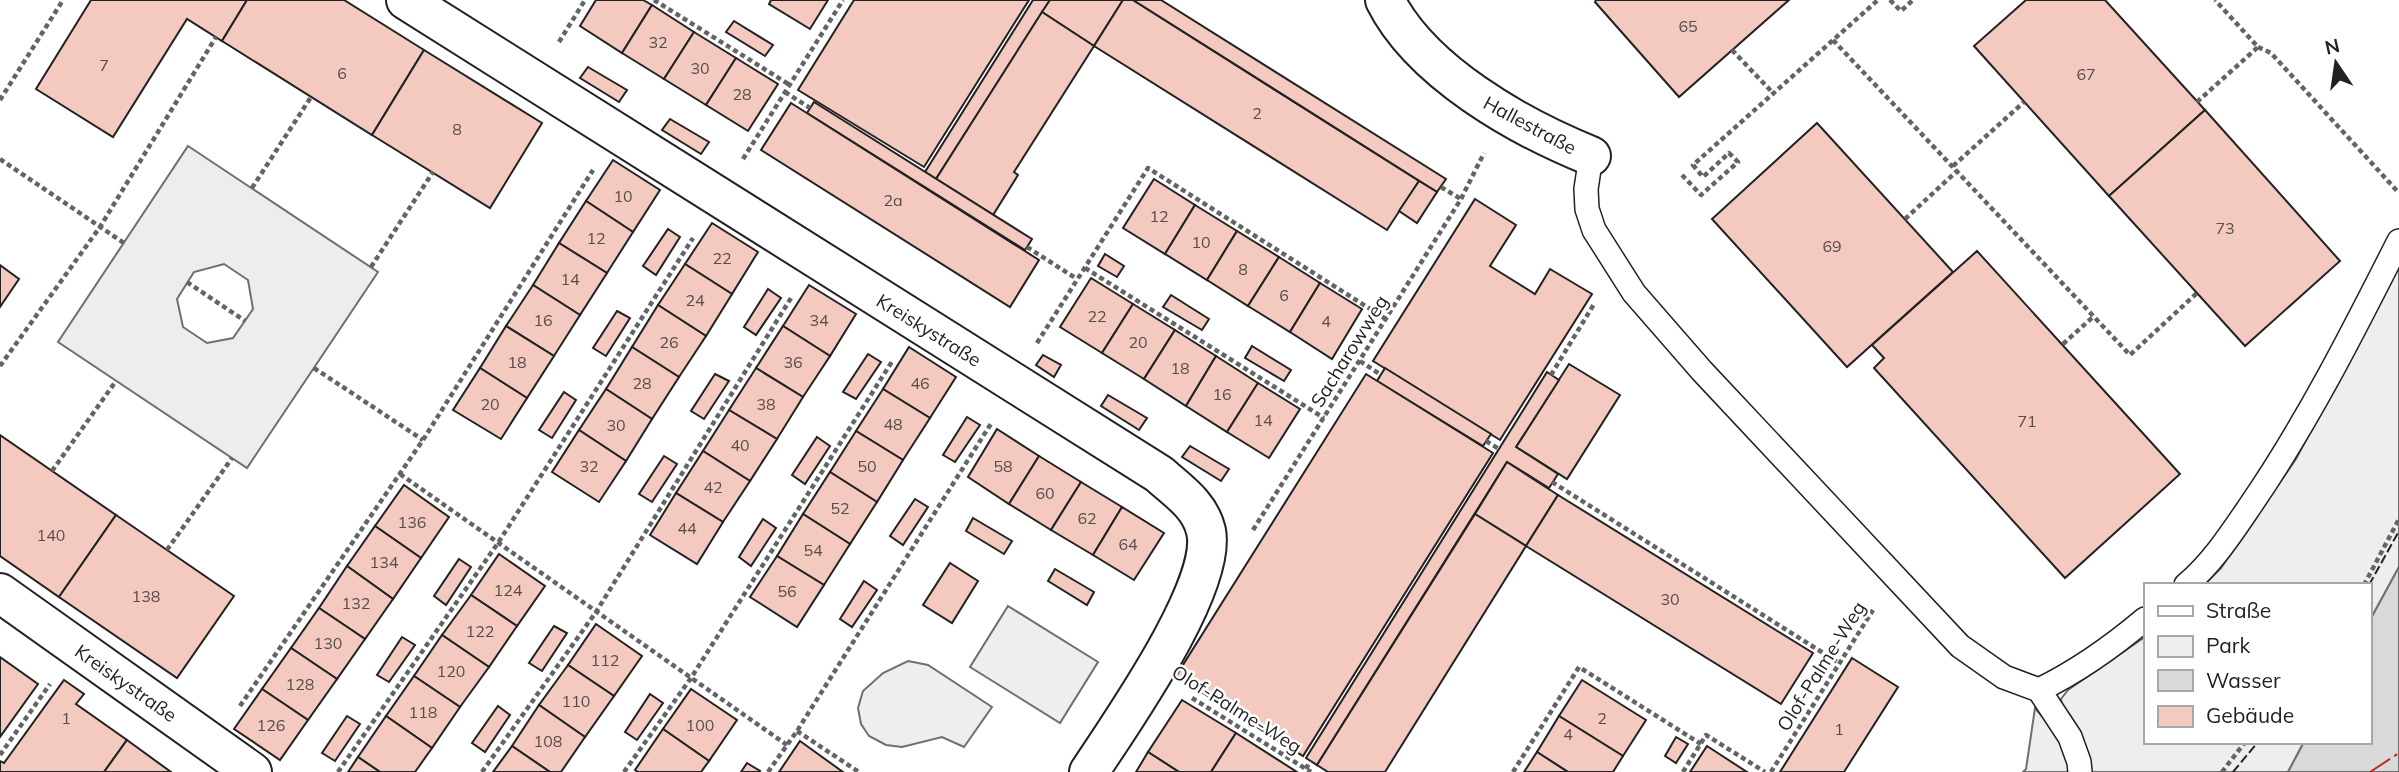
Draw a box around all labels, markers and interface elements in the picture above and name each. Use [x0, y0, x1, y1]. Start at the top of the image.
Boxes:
house number: 65 [1678, 16, 1698, 36]
north arrow [2301, 28, 2371, 98]
house number: 32 [648, 32, 668, 52]
text: N [2322, 33, 2342, 60]
house number: 7 [99, 55, 109, 75]
house number: 30 [690, 58, 710, 78]
house number: 6 [337, 63, 347, 83]
house number: 67 [2076, 64, 2096, 84]
house number: 28 [732, 84, 752, 104]
street label: Hallestraße [1479, 90, 1581, 160]
house number: 2 [1252, 103, 1262, 123]
house number: 8 [452, 119, 462, 139]
house number: 10 [613, 186, 633, 206]
house number: 2a [883, 190, 903, 210]
house number: 12 [1149, 206, 1169, 226]
house number: 73 [2215, 218, 2235, 238]
house number: 12 [586, 228, 606, 248]
house number: 10 [1191, 232, 1211, 252]
house number: 69 [1822, 236, 1842, 256]
house number: 22 [712, 248, 732, 268]
house number: 8 [1238, 259, 1248, 279]
house number: 14 [560, 269, 580, 289]
house number: 6 [1279, 285, 1289, 305]
street label: Kreiskystraße [872, 288, 986, 372]
house number: 24 [685, 290, 705, 310]
street label: Sacharowweg [1305, 291, 1393, 411]
house number: 22 [1087, 306, 1107, 326]
house number: 16 [533, 310, 553, 330]
house number: 34 [809, 310, 829, 330]
house number: 4 [1321, 311, 1331, 331]
house number: 26 [659, 332, 679, 352]
house number: 20 [1128, 332, 1148, 352]
house number: 18 [507, 352, 527, 372]
house number: 36 [783, 352, 803, 372]
house number: 18 [1170, 358, 1190, 378]
house number: 28 [632, 373, 652, 393]
house number: 46 [910, 373, 930, 393]
house number: 16 [1212, 384, 1232, 404]
house number: 20 [480, 394, 500, 414]
house number: 38 [756, 394, 776, 414]
house number: 14 [1253, 410, 1273, 430]
house number: 71 [2017, 411, 2037, 431]
house number: 48 [883, 414, 903, 434]
house number: 30 [606, 415, 626, 435]
house number: 40 [730, 435, 750, 455]
house number: 32 [579, 456, 599, 476]
house number: 50 [857, 456, 877, 476]
house number: 58 [993, 456, 1013, 476]
house number: 42 [703, 477, 723, 497]
house number: 60 [1035, 483, 1055, 503]
house number: 52 [830, 498, 850, 518]
house number: 62 [1077, 508, 1097, 528]
house number: 136 [398, 512, 426, 532]
house number: 44 [677, 518, 697, 538]
house number: 140 [37, 525, 65, 545]
house number: 64 [1118, 534, 1138, 554]
house number: 54 [803, 540, 823, 560]
house number: 134 [370, 552, 399, 572]
house number: 124 [494, 580, 523, 600]
house number: 56 [777, 581, 797, 601]
legend [2144, 583, 2371, 744]
house number: 138 [132, 586, 160, 606]
house number: 30 [1660, 589, 1680, 609]
house number: 132 [342, 593, 370, 613]
street label: Olof-Palme-Weg [1771, 597, 1871, 735]
text: Straße [2206, 597, 2271, 623]
house number: 122 [466, 621, 494, 641]
text: Park [2206, 632, 2250, 658]
house number: 130 [314, 633, 342, 653]
street label: Kreiskystraße [70, 639, 182, 727]
house number: 112 [591, 650, 619, 670]
street label: Olof-Palme-Weg [1168, 659, 1306, 759]
house number: 120 [437, 661, 465, 681]
text: Wasser [2206, 667, 2281, 693]
house number: 128 [286, 674, 314, 694]
house number: 110 [562, 691, 590, 711]
house number: 118 [409, 702, 437, 722]
text: Gebäude [2206, 702, 2294, 728]
house number: 1 [61, 708, 71, 728]
house number: 2 [1597, 708, 1607, 728]
house number: 126 [257, 715, 285, 735]
house number: 100 [686, 715, 714, 735]
house number: 1 [1834, 719, 1844, 739]
house number: 4 [1563, 724, 1573, 744]
house number: 108 [534, 731, 562, 751]

